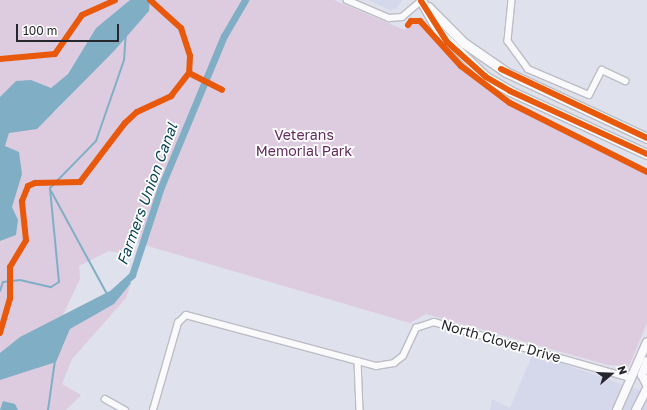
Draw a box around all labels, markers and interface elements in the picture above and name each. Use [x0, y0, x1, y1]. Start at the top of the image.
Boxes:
scale bar [18, 16, 121, 42]
text: 100 m [23, 23, 57, 38]
water label: Farmers Union Canal [113, 121, 181, 267]
park label: Veterans Memorial Park [256, 127, 352, 160]
street label: North Clover Drive [439, 316, 563, 366]
north arrow [591, 354, 631, 394]
text: N [615, 364, 630, 376]

